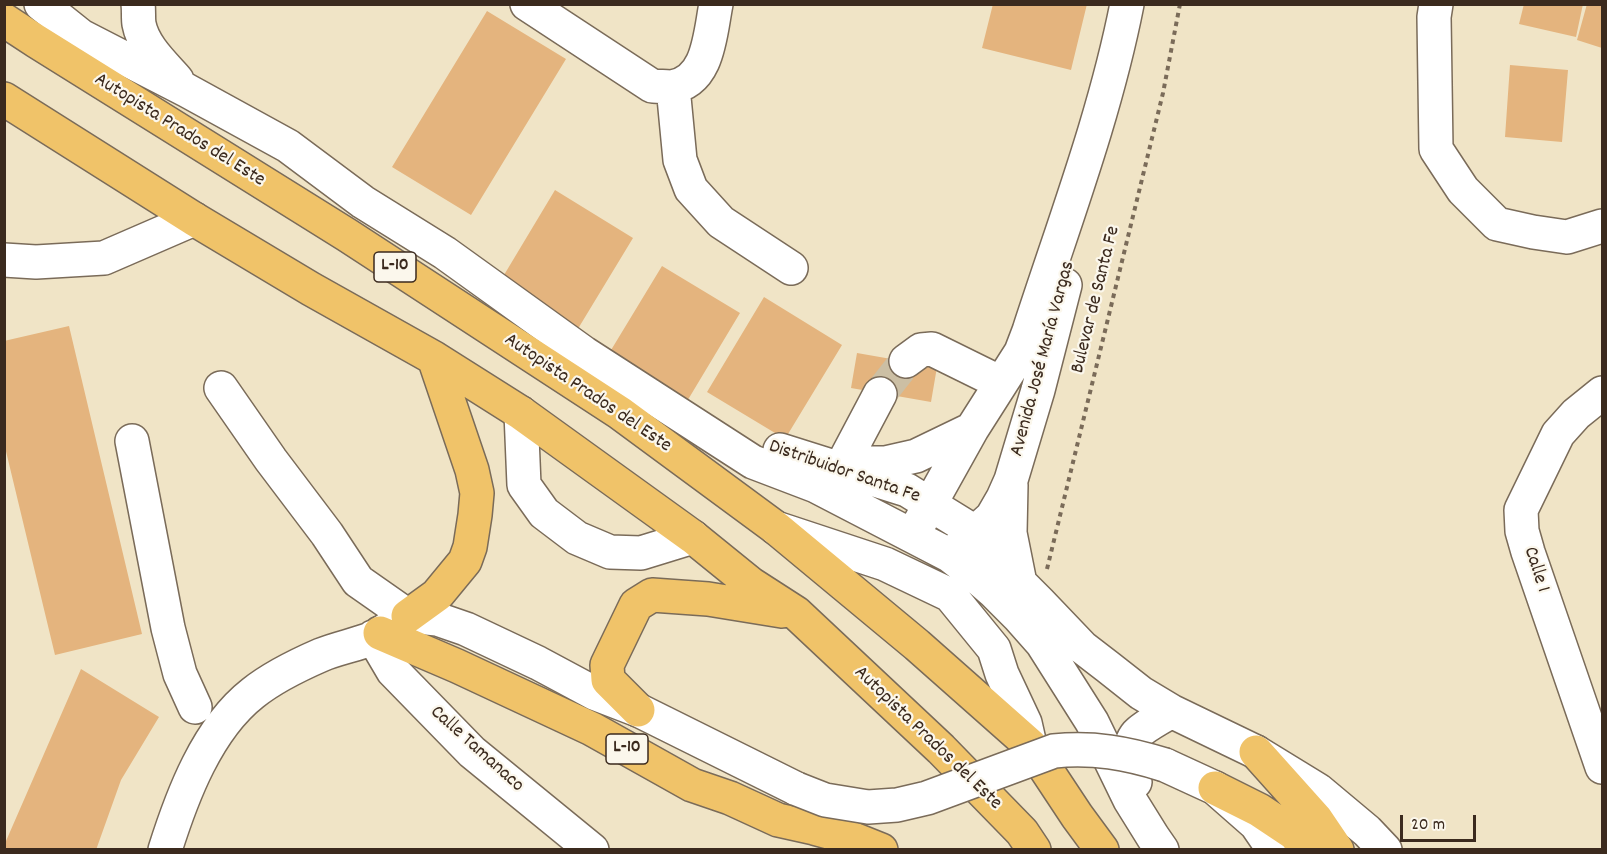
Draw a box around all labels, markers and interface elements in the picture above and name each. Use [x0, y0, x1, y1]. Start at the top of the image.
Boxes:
street label: Autopista Prados del Este [89, 69, 269, 193]
street label: Bulevar de Santa Fe [1067, 224, 1127, 376]
road number: L-10 [374, 252, 416, 282]
street label: Avenida José María Vargas [1006, 259, 1082, 459]
street label: Autopista Prados del Este [499, 329, 675, 459]
street label: Distribuidor Santa Fe [765, 436, 923, 510]
street label: Calle 1 [1516, 544, 1554, 596]
street label: Autopista Prados del Este [848, 662, 1006, 816]
street label: Calle Tamanaco [424, 702, 528, 798]
road number: L-10 [606, 734, 648, 764]
scale bar [1403, 803, 1480, 841]
text: 20 m [1411, 813, 1445, 838]

